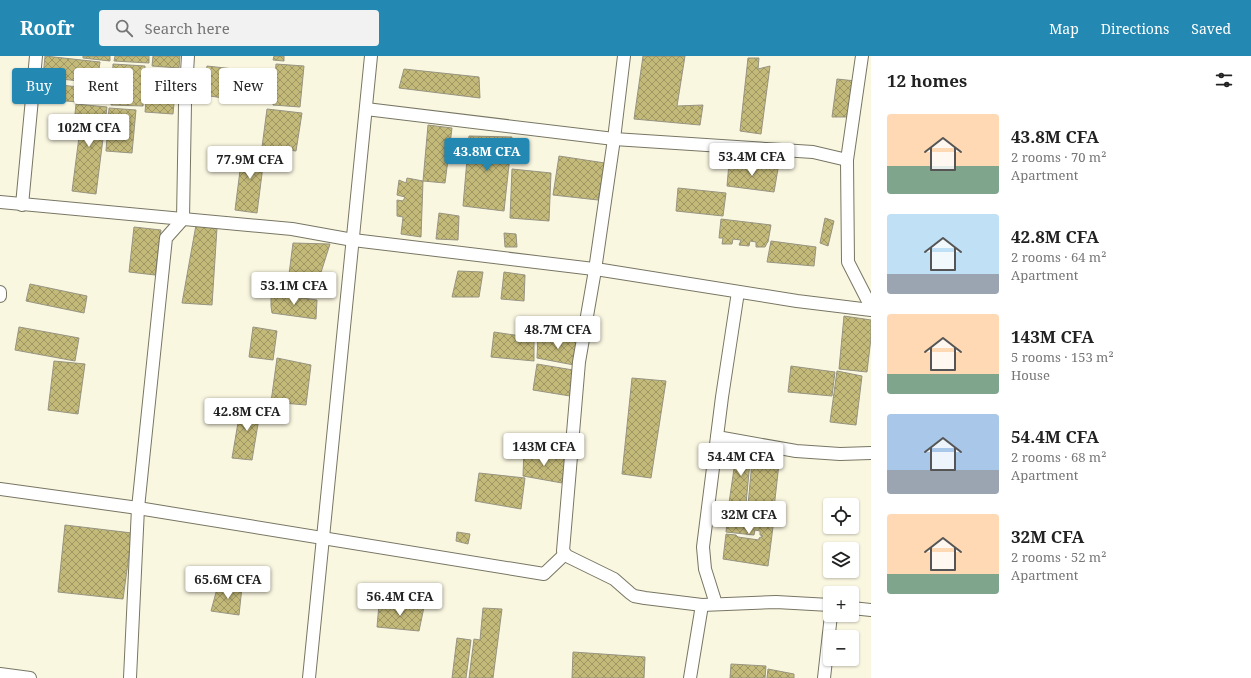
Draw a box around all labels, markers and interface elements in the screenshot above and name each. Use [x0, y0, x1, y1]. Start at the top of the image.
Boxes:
search box [99, 10, 379, 46]
text: Roofr [20, 15, 75, 41]
icon: search [113, 17, 135, 39]
text: Search here [145, 18, 230, 38]
text: Map [1049, 19, 1079, 38]
text: Directions [1101, 19, 1169, 38]
text: Saved [1191, 19, 1231, 38]
chip: Buy [12, 68, 66, 104]
chip: Rent [74, 68, 133, 104]
chip: Filters [141, 68, 211, 104]
chip: New [219, 68, 277, 104]
text: 12 homes [887, 69, 967, 92]
icon: filters [1213, 69, 1235, 91]
pin: 102M CFA [48, 114, 130, 148]
text: 102M CFA [57, 118, 121, 136]
text: 43.8M CFA [1011, 125, 1099, 148]
icon: home [919, 130, 967, 178]
pin: 43.8M CFA [441, 138, 533, 172]
text: 43.8M CFA [453, 142, 521, 160]
pin: 53.4M CFA [706, 143, 798, 177]
pin: 77.9M CFA [204, 146, 296, 180]
text: 53.4M CFA [718, 147, 786, 165]
text: 2 rooms · 70 m² [1011, 148, 1106, 166]
text: 77.9M CFA [216, 150, 284, 168]
text: Apartment [1011, 166, 1078, 184]
text: 42.8M CFA [1011, 225, 1099, 248]
icon: home [919, 230, 967, 278]
text: 2 rooms · 64 m² [1011, 248, 1106, 266]
text: Apartment [1011, 266, 1078, 284]
pin: 53.1M CFA [248, 272, 340, 306]
text: 53.1M CFA [260, 276, 328, 294]
pin: 48.7M CFA [512, 316, 604, 350]
text: 48.7M CFA [524, 320, 592, 338]
text: 143M CFA [1011, 325, 1094, 348]
icon: home [919, 330, 967, 378]
text: 5 rooms · 153 m² [1011, 348, 1114, 366]
text: House [1011, 366, 1050, 384]
pin: 42.8M CFA [201, 398, 293, 432]
text: 42.8M CFA [213, 402, 281, 420]
text: 54.4M CFA [1011, 425, 1099, 448]
icon: home [919, 430, 967, 478]
pin: 143M CFA [503, 433, 585, 467]
text: 143M CFA [512, 437, 576, 455]
pin: 54.4M CFA [695, 443, 787, 477]
text: 54.4M CFA [707, 447, 775, 465]
text: 2 rooms · 68 m² [1011, 448, 1106, 466]
text: Apartment [1011, 466, 1078, 484]
map controls [823, 498, 859, 666]
button: locate [823, 498, 859, 534]
pin: 32M CFA [712, 501, 786, 535]
text: 32M CFA [721, 505, 777, 523]
text: 32M CFA [1011, 525, 1084, 548]
icon: home [919, 530, 967, 578]
button: layers [823, 542, 859, 578]
text: 2 rooms · 52 m² [1011, 548, 1106, 566]
pin: 65.6M CFA [182, 566, 274, 600]
text: Apartment [1011, 566, 1078, 584]
text: 65.6M CFA [194, 570, 262, 588]
pin: 56.4M CFA [354, 583, 446, 617]
button: + [823, 586, 859, 622]
text: 56.4M CFA [366, 587, 434, 605]
button: − [823, 630, 859, 666]

